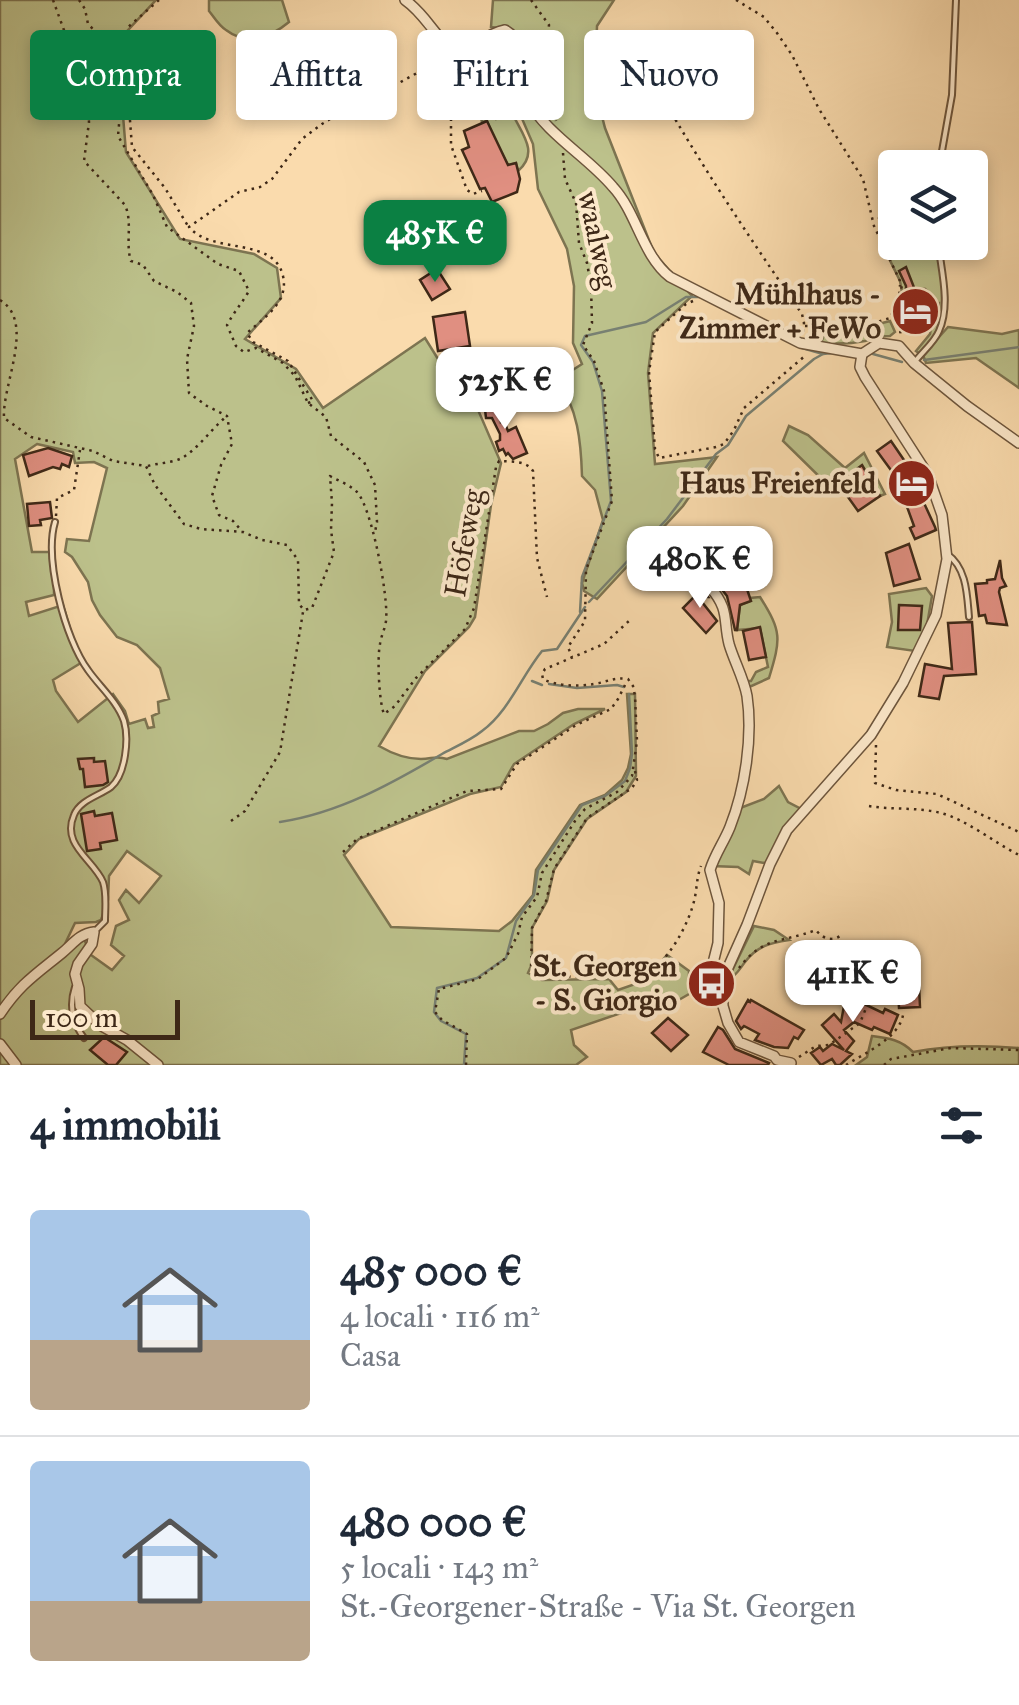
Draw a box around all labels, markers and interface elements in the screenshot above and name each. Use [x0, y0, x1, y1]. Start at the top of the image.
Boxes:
chip: Compra [30, 30, 216, 120]
chip: Affitta [236, 30, 397, 120]
chip: Filtri [417, 30, 564, 120]
chip: Nuovo [584, 30, 754, 120]
map controls [878, 150, 988, 260]
button: layers [878, 150, 988, 260]
street label: waalweg [570, 188, 626, 293]
pin: 485K € [354, 200, 516, 285]
text: 485K € [386, 213, 484, 252]
place label: Mühlhaus - Zimmer + FeWo [679, 276, 881, 346]
hotel icon: Mühlhaus - Zimmer + FeWo [890, 285, 942, 337]
pin: 525K € [424, 347, 586, 432]
text: 525K € [458, 360, 552, 399]
hotel icon: Haus Freienfeld [885, 457, 937, 509]
place label: Haus Freienfeld [679, 465, 877, 501]
street label: Höfeweg [437, 485, 491, 600]
pin: 480K € [619, 526, 781, 611]
text: 480K € [649, 539, 751, 578]
pin: 411K € [772, 940, 934, 1025]
place label: St. Georgen - S. Giorgio [533, 948, 678, 1018]
text: 411K € [807, 953, 899, 992]
bus stop icon: St. Georgen - S. Giorgio [686, 957, 738, 1009]
scale bar [30, 995, 180, 1040]
text: 100 m [45, 1000, 118, 1035]
icon: filters [934, 1098, 989, 1153]
text: 4 immobili [30, 1099, 221, 1151]
text: 485 000 € [340, 1245, 522, 1297]
icon: home [110, 1250, 230, 1370]
text: 4 locali · 116 m² [340, 1297, 540, 1336]
text: Casa [340, 1336, 401, 1375]
text: 480 000 € [340, 1496, 527, 1548]
icon: home [110, 1501, 230, 1621]
text: 5 locali · 143 m² [340, 1548, 538, 1587]
text: St.-Georgener-Straße - Via St. Georgen [340, 1587, 856, 1626]

